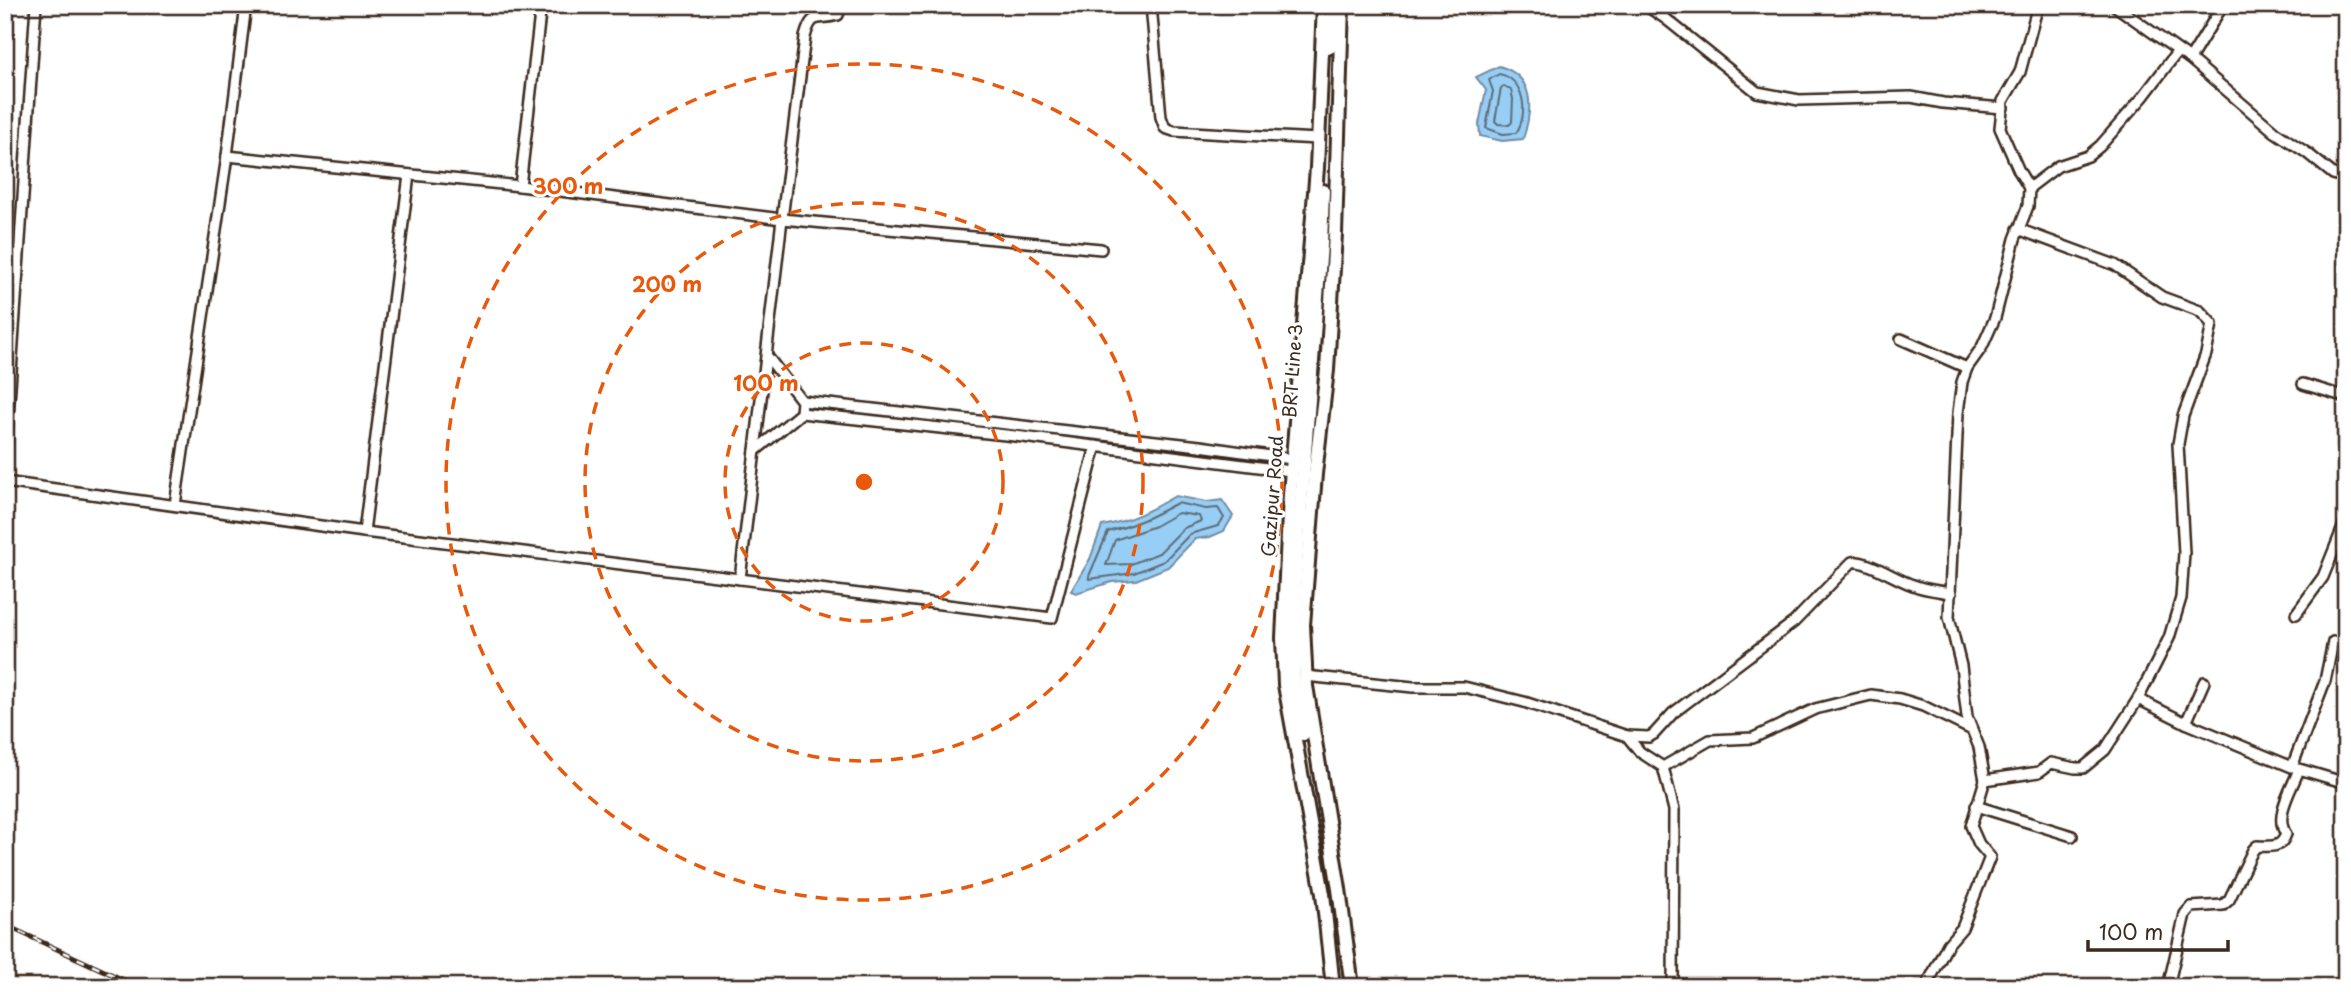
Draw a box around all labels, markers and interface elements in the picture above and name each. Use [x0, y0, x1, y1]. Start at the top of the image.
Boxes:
text: 300 m [533, 169, 603, 201]
text: 200 m [632, 267, 702, 299]
street label: BRT Line 3 [1275, 323, 1308, 419]
text: 100 m [733, 366, 799, 398]
street label: Gazipur Road [1254, 434, 1289, 557]
centre of rings [852, 470, 876, 494]
scale bar [2088, 908, 2228, 952]
text: 100 m [2099, 915, 2163, 947]

